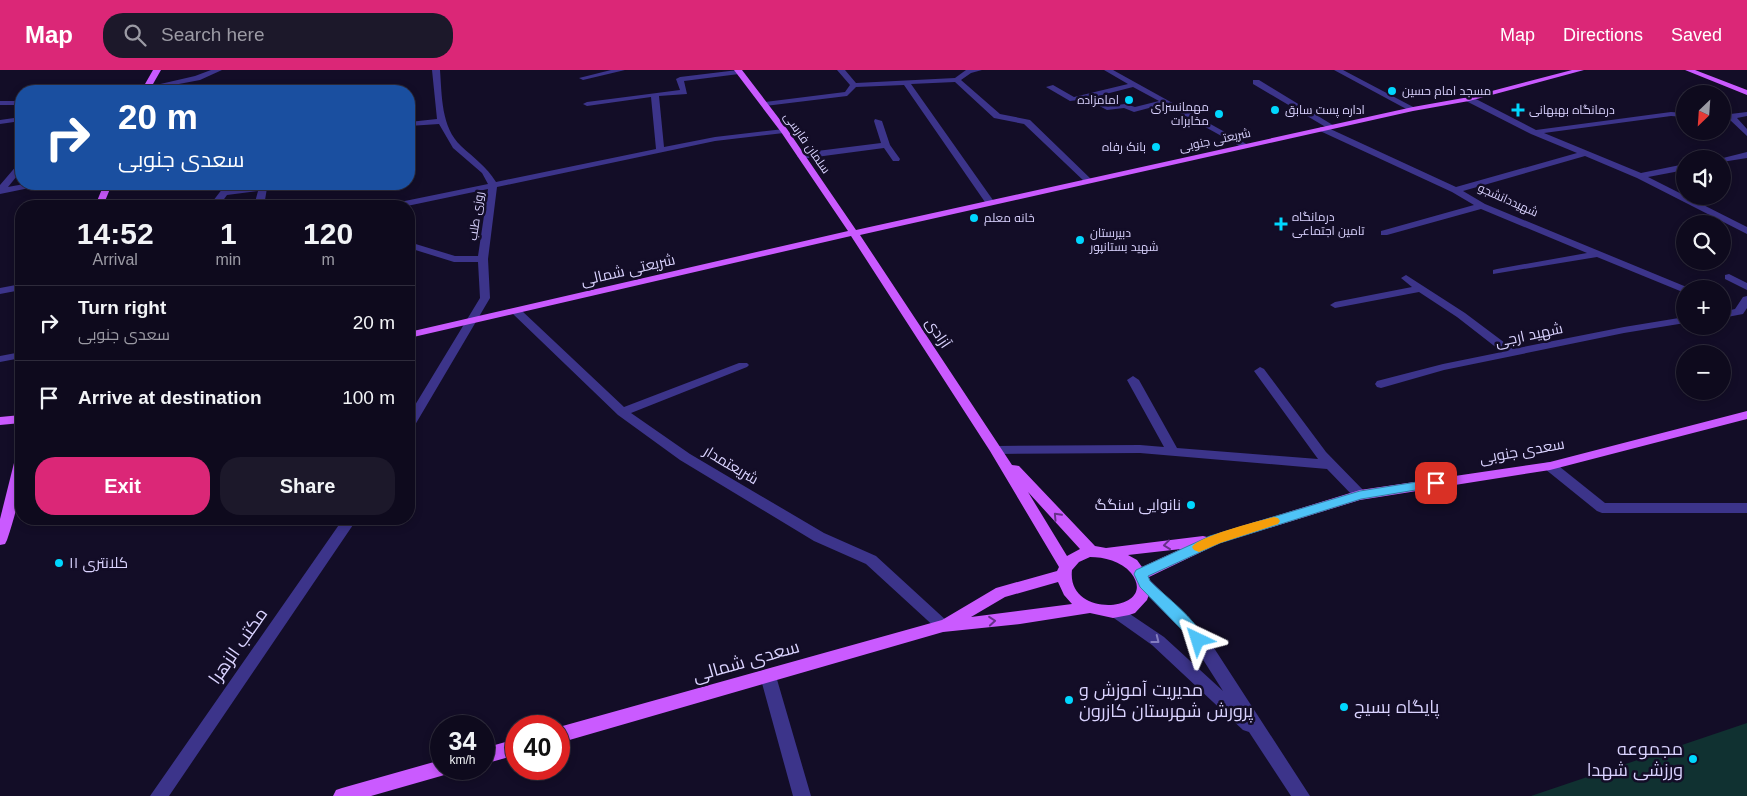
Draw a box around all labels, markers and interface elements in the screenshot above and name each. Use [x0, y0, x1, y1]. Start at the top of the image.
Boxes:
search box [103, 13, 453, 58]
text: Map [25, 21, 73, 48]
icon: search [121, 21, 149, 49]
text: Search here [161, 24, 265, 45]
text: Map [1500, 25, 1535, 45]
text: Directions [1563, 25, 1643, 45]
text: Saved [1671, 25, 1722, 45]
place label: مسجد امام حسین [1402, 84, 1491, 99]
marker: مسجد امام حسین [1386, 85, 1398, 97]
north arrow [1676, 85, 1731, 140]
map controls [1676, 85, 1731, 400]
place label: امامزاده [1077, 93, 1119, 107]
marker: امامزاده [1123, 94, 1135, 106]
text: 20 m [118, 97, 198, 136]
place label: مهمانسرای مخابرات [1151, 100, 1209, 128]
place label: اداره پست سابق [1285, 103, 1365, 119]
marker: درمانگاه بهبهانی [1511, 103, 1525, 117]
place label: درمانگاه بهبهانی [1529, 103, 1615, 117]
marker: اداره پست سابق [1269, 104, 1281, 116]
icon: right [35, 105, 100, 170]
marker: مهمانسرای مخابرات [1213, 108, 1225, 120]
street label: سلمان فارسی [781, 110, 833, 176]
street label: شریعتی جنوبی [1178, 126, 1252, 154]
place label: بانک رفاه [1102, 140, 1146, 154]
marker: بانک رفاه [1150, 141, 1162, 153]
text: سعدی جنوبی [118, 147, 245, 172]
button: sound [1676, 150, 1731, 205]
street label: شهیددانشجو [1476, 180, 1540, 220]
street label: روزی طلب [466, 191, 486, 241]
place label: درمانگاه تامین اجتماعی [1292, 210, 1365, 238]
place label: خانه معلم [984, 211, 1035, 226]
marker: خانه معلم [968, 212, 980, 224]
button: search [1676, 215, 1731, 270]
text: 14:52 [77, 217, 154, 250]
text: 1 [220, 217, 237, 250]
text: 120 [303, 217, 353, 250]
marker: درمانگاه تامین اجتماعی [1274, 217, 1288, 231]
place label: دبیرستان شهید بستانپور [1089, 226, 1159, 255]
marker: دبیرستان شهید بستانپور [1074, 234, 1086, 246]
street label: شریعتی شمالی [579, 250, 677, 291]
text: Arrival [93, 251, 138, 268]
text: min [215, 251, 241, 268]
text: m [321, 251, 335, 268]
button: + [1676, 280, 1731, 335]
text: Turn right [78, 297, 166, 318]
icon: right [35, 309, 63, 337]
text: 20 m [353, 312, 395, 333]
street label: آزادی [921, 314, 954, 352]
street label: شهید ارجی [1494, 319, 1565, 352]
text: سعدی جنوبی [78, 326, 170, 343]
button: − [1676, 345, 1731, 400]
icon: arrive [35, 384, 63, 412]
text: Arrive at destination [78, 387, 262, 408]
text: 100 m [342, 387, 395, 408]
street label: سعدی جنوبی [1478, 435, 1566, 468]
street label: شریعتمدار [699, 441, 762, 488]
button: Exit [35, 457, 210, 515]
button: Share [220, 457, 395, 515]
pin [1415, 462, 1457, 504]
icon: arrive [1422, 469, 1450, 497]
place label: نانوایی سنگگ [1095, 496, 1181, 515]
marker: نانوایی سنگگ [1185, 499, 1197, 511]
one-way arrow [1054, 512, 1063, 521]
one-way arrow [1162, 539, 1170, 550]
place label: کلانتری ۱۱ [69, 554, 128, 573]
marker: کلانتری ۱۱ [53, 557, 65, 569]
street label: مکتب الزهرا [205, 604, 272, 688]
position arrow [1171, 613, 1223, 665]
one-way arrow [988, 616, 996, 627]
one-way arrow [1150, 634, 1160, 643]
street label: سعدی شمالی [690, 636, 802, 687]
place label: مدیریت آموزش و پرورش شهرستان کازرون [1079, 680, 1253, 723]
marker: مدیریت آموزش و پرورش شهرستان کازرون [1063, 694, 1075, 706]
place label: پایگاه بسیج [1354, 697, 1440, 719]
marker: پایگاه بسیج [1338, 701, 1350, 713]
speed limit sign: 40 [505, 715, 570, 780]
text: 34 [449, 727, 476, 755]
place label: مجموعه ورزشی شهدا [1587, 739, 1683, 781]
text: km/h [449, 753, 476, 767]
marker: مجموعه ورزشی شهدا [1687, 753, 1699, 765]

